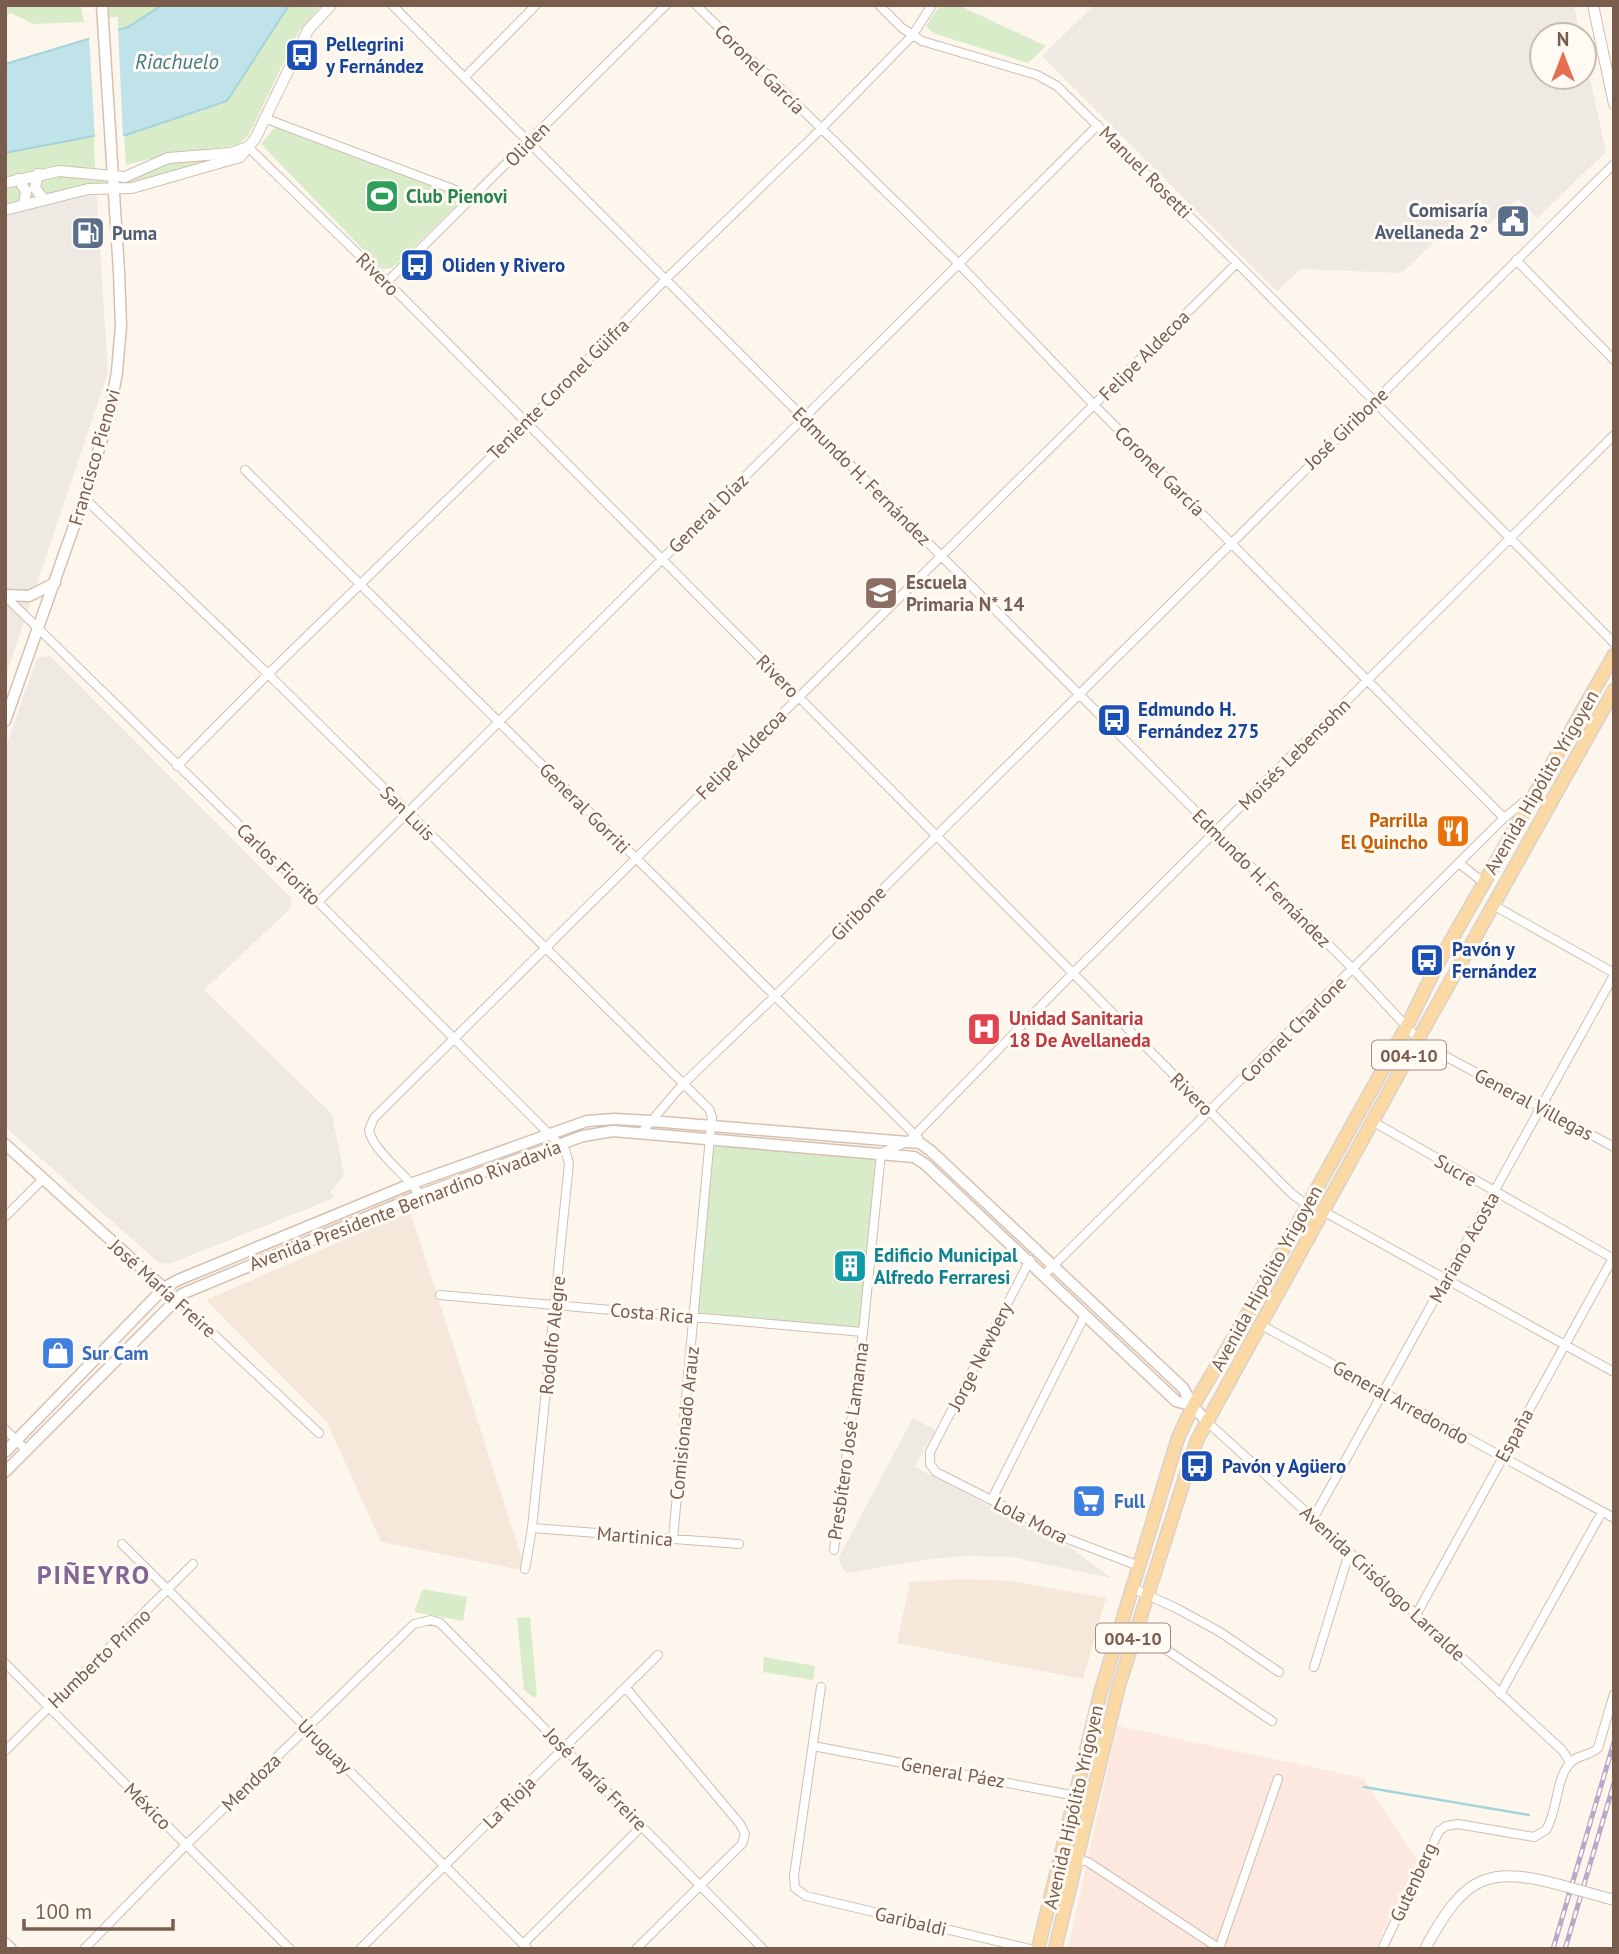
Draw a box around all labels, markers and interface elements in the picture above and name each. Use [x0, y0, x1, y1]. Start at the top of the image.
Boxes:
street label: Coronel García [710, 19, 810, 119]
north arrow [1528, 21, 1598, 91]
text: N [1557, 27, 1569, 51]
place label: Pellegrini y Fernández [325, 32, 424, 78]
bus stop icon: Pellegrini y Fernández [283, 36, 321, 74]
water label: Riachuelo [135, 48, 219, 75]
street label: Oliden [499, 116, 555, 172]
street label: Manuel Rosetti [1095, 121, 1197, 223]
sports icon: Club Pienovi [363, 177, 401, 215]
place label: Club Pienovi [406, 184, 508, 208]
place label: Comisaría Avellaneda 2° [1375, 198, 1488, 244]
public building icon: Comisaría Avellaneda 2° [1494, 202, 1532, 240]
fuel station icon: Puma [69, 214, 107, 252]
place label: Puma [112, 221, 157, 245]
bus stop icon: Oliden y Rivero [398, 246, 436, 284]
street label: Rivero [351, 247, 405, 301]
place label: Oliden y Rivero [442, 253, 565, 277]
street label: Felipe Aldecoa [1094, 305, 1194, 405]
street label: Teniente Coronel Güifra [482, 313, 634, 465]
street label: José Giribone [1298, 382, 1393, 475]
street label: Francisco Pienovi [63, 386, 125, 528]
street label: Edmundo H. Fernández [788, 402, 936, 550]
street label: Coronel García [1110, 421, 1210, 521]
street label: General Díaz [663, 468, 753, 558]
place label: Escuela Primaria N* 14 [906, 570, 1024, 616]
school or university icon: Escuela Primaria N* 14 [862, 574, 900, 612]
street label: Rivero [751, 649, 805, 703]
street label: Avenida Hipólito Yrigoyen [1478, 686, 1604, 878]
street label: Moisés Lebensohn [1233, 693, 1355, 815]
place label: Edmundo H. Fernández 275 [1138, 697, 1259, 743]
bus stop icon: Edmundo H. Fernández 275 [1095, 701, 1133, 739]
street label: Felipe Aldecoa [691, 704, 791, 804]
street label: General Gorriti [534, 757, 636, 859]
street label: San Luis [376, 781, 440, 845]
street label: Edmundo H. Fernández [1188, 804, 1336, 952]
place label: Parrilla El Quincho [1341, 808, 1428, 854]
restaurant icon: Parrilla El Quincho [1434, 812, 1472, 850]
street label: Carlos Fiorito [232, 818, 326, 910]
street label: Giribone [825, 880, 891, 946]
place label: Pavón y Fernández [1452, 937, 1537, 983]
bus stop icon: Pavón y Fernández [1408, 941, 1446, 979]
street label: Coronel Charlone [1235, 971, 1351, 1087]
place label: Unidad Sanitaria 18 De Avellaneda [1009, 1006, 1151, 1052]
hospital icon: Unidad Sanitaria 18 De Avellaneda [965, 1010, 1003, 1048]
road number: 004-10 [1372, 1040, 1446, 1070]
street label: General Villegas [1470, 1063, 1598, 1145]
street label: Rivero [1165, 1067, 1219, 1121]
street label: Avenida Presidente Bernardino Rivadavia [246, 1134, 564, 1276]
street label: Sucre [1431, 1148, 1481, 1192]
street label: Avenida Hipólito Yrigoyen [1205, 1181, 1327, 1375]
street label: Mariano Acosta [1424, 1187, 1504, 1307]
street label: José María Freire [104, 1233, 222, 1342]
place label: Edificio Municipal Alfredo Ferraresi [874, 1243, 1018, 1289]
building icon: Edificio Municipal Alfredo Ferraresi [831, 1247, 869, 1285]
street label: Rodolfo Alegre [534, 1274, 570, 1396]
street label: Costa Rica [609, 1297, 695, 1329]
street label: Jorge Newbery [942, 1298, 1018, 1415]
shop icon: Sur Cam [39, 1334, 77, 1372]
place label: Sur Cam [82, 1341, 149, 1365]
street label: Presbítero José Lamanna [822, 1341, 874, 1541]
street label: Comisionado Arauz [664, 1345, 704, 1501]
street label: General Arredondo [1329, 1355, 1473, 1449]
street label: España [1490, 1404, 1538, 1466]
bus stop icon: Pavón y Agüero [1178, 1447, 1216, 1485]
place label: Pavón y Agüero [1222, 1454, 1346, 1478]
supermarket icon: Full [1070, 1482, 1108, 1520]
place label: Full [1114, 1489, 1145, 1513]
street label: Lola Mora [990, 1491, 1072, 1549]
street label: Avenida Crisólogo Larralde [1295, 1500, 1471, 1666]
street label: Martinica [596, 1521, 674, 1551]
district label: PIÑEYRO [37, 1558, 151, 1591]
street label: Humberto Primo [42, 1603, 156, 1713]
road number: 004-10 [1096, 1624, 1170, 1652]
street label: Avenida Hipólito Yrigoyen [1038, 1703, 1108, 1911]
street label: Uruguay [293, 1714, 358, 1779]
street label: José María Freire [539, 1722, 653, 1836]
street label: Mendoza [216, 1748, 286, 1816]
street label: General Páez [899, 1751, 1007, 1793]
street label: La Rioja [478, 1771, 540, 1833]
street label: México [119, 1777, 177, 1835]
street label: Gutenberg [1384, 1839, 1442, 1925]
scale bar [24, 1888, 173, 1932]
text: 100 m [35, 1898, 92, 1925]
street label: Garibaldi [873, 1901, 949, 1941]

